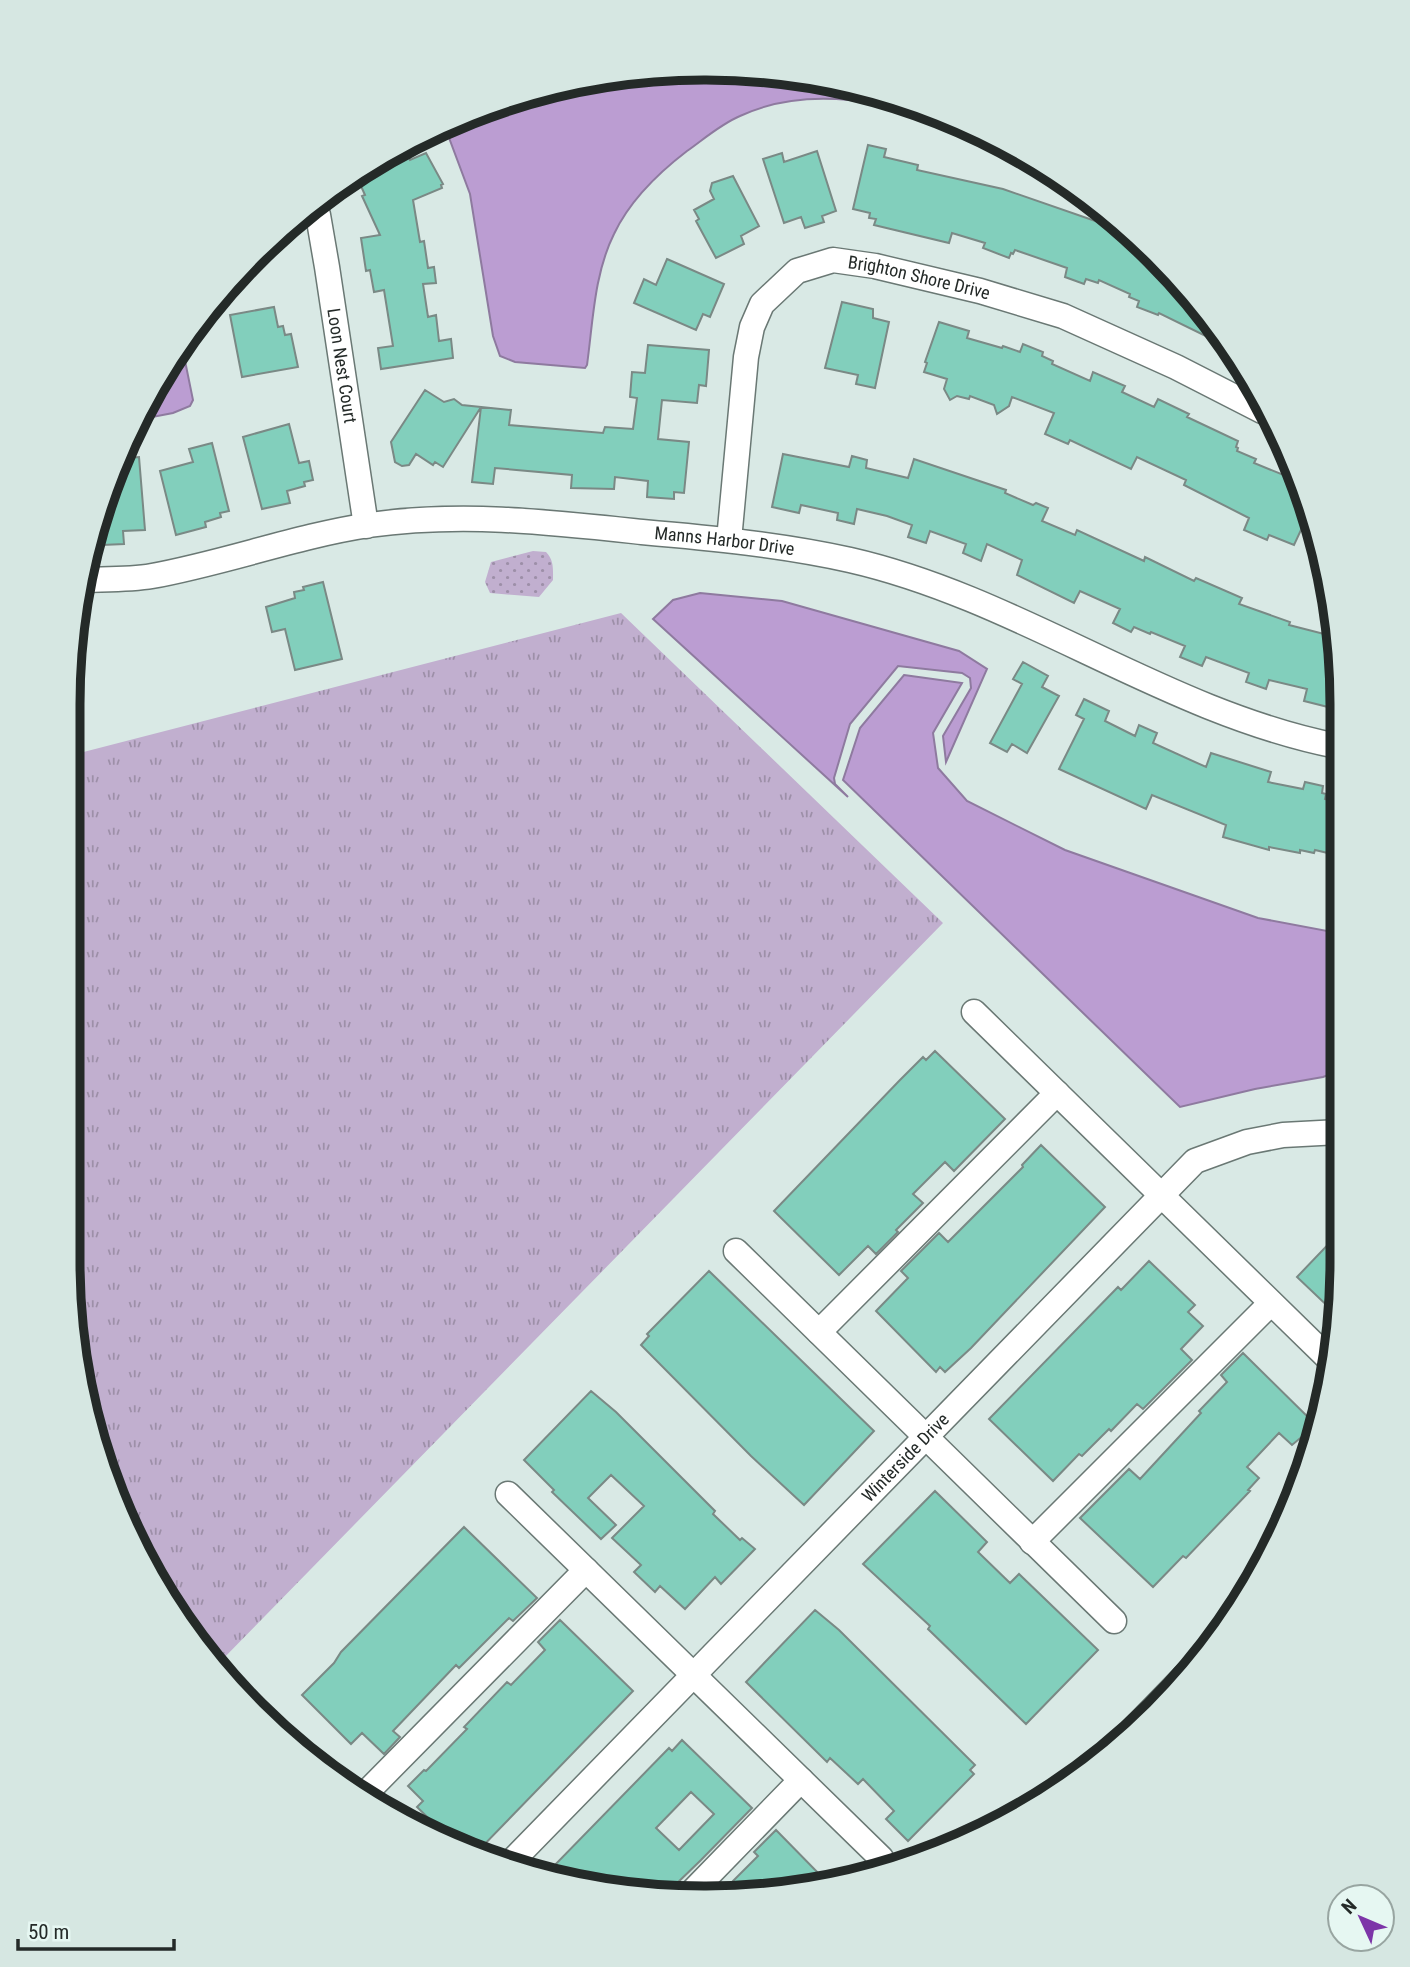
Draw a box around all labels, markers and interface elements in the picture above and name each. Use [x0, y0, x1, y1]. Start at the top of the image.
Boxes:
street label: Brighton Shore Drive [847, 251, 993, 303]
street label: Loon Nest Court [323, 307, 361, 425]
street label: Manns Harbor Drive [654, 522, 796, 559]
street label: Winterside Drive [857, 1409, 953, 1506]
north arrow [1326, 1883, 1396, 1953]
text: N [1337, 1894, 1361, 1919]
scale bar [18, 1908, 173, 1952]
text: 50 m [28, 1920, 69, 1944]

